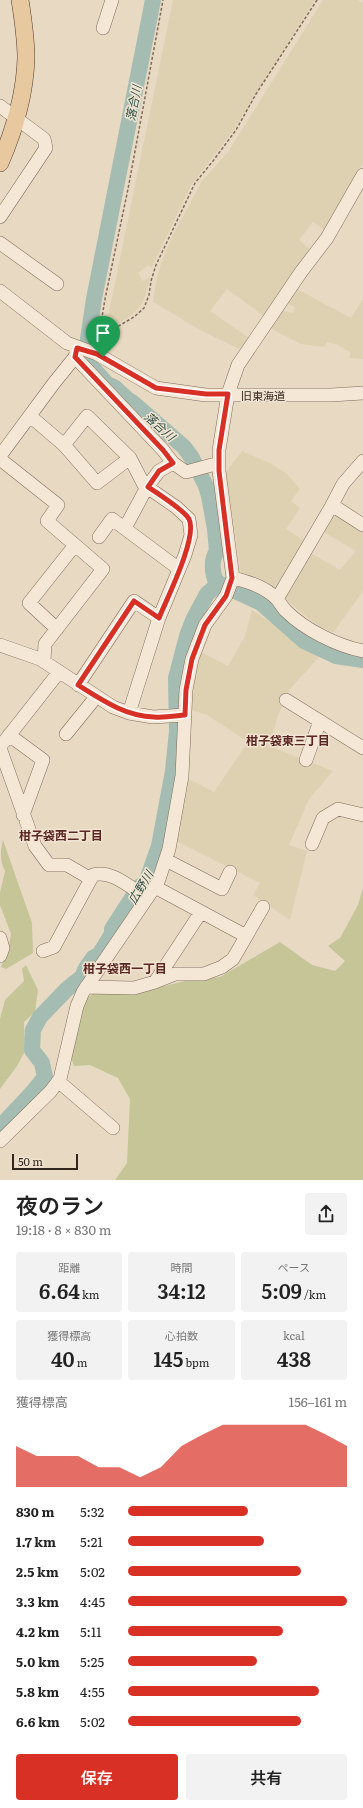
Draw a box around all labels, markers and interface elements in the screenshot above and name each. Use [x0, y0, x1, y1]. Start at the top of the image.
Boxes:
water label: 落合川 [121, 82, 146, 122]
pin [86, 316, 120, 357]
icon: arrive [92, 322, 114, 344]
street label: 旧東海道 [241, 387, 285, 403]
water label: 落合川 [141, 407, 181, 446]
district label: 柑子袋東三丁目 [246, 731, 330, 749]
district label: 柑子袋西二丁目 [19, 826, 103, 844]
water label: 広野川 [123, 865, 158, 907]
district label: 柑子袋西一丁目 [83, 959, 167, 977]
scale bar [12, 1152, 78, 1171]
text: 50 m [18, 1153, 43, 1169]
text: 夜のラン [16, 1188, 104, 1221]
button: share [305, 1193, 347, 1235]
text: 19:18 · 8 × 830 m [16, 1220, 111, 1239]
text: 距離 [58, 1259, 80, 1275]
text: 時間 [170, 1259, 192, 1275]
text: ペース [278, 1259, 310, 1275]
text: 6.64 [39, 1275, 80, 1305]
text: 34:12 [158, 1275, 205, 1305]
text: 5:09 [262, 1275, 302, 1305]
text: km [80, 1286, 99, 1302]
text: /km [302, 1286, 326, 1302]
text: 獲得標高 [47, 1327, 91, 1343]
text: 心拍数 [165, 1327, 198, 1343]
text: kcal [283, 1327, 305, 1343]
text: 40 [51, 1343, 75, 1373]
text: 145 [154, 1343, 183, 1373]
text: 438 [277, 1343, 311, 1373]
text: m [75, 1354, 87, 1370]
text: bpm [183, 1354, 209, 1370]
text: 獲得標高 [16, 1392, 68, 1411]
text: 156–161 m [289, 1392, 347, 1411]
text: 830 m [16, 1502, 54, 1521]
text: 5:32 [80, 1502, 104, 1521]
text: 1.7 km [16, 1532, 56, 1551]
text: 5:21 [80, 1532, 103, 1551]
text: 2.5 km [16, 1562, 59, 1581]
text: 5:02 [80, 1562, 105, 1581]
text: 3.3 km [16, 1592, 59, 1611]
text: 4:45 [80, 1592, 105, 1611]
text: 4.2 km [16, 1622, 59, 1641]
text: 5:11 [80, 1622, 102, 1641]
text: 5.0 km [16, 1652, 60, 1671]
text: 5:25 [80, 1652, 104, 1671]
text: 5.8 km [16, 1682, 59, 1701]
text: 4:55 [80, 1682, 105, 1701]
text: 6.6 km [16, 1712, 60, 1731]
text: 5:02 [80, 1712, 105, 1731]
button: 保存 [16, 1754, 178, 1800]
button: 共有 [186, 1754, 347, 1800]

